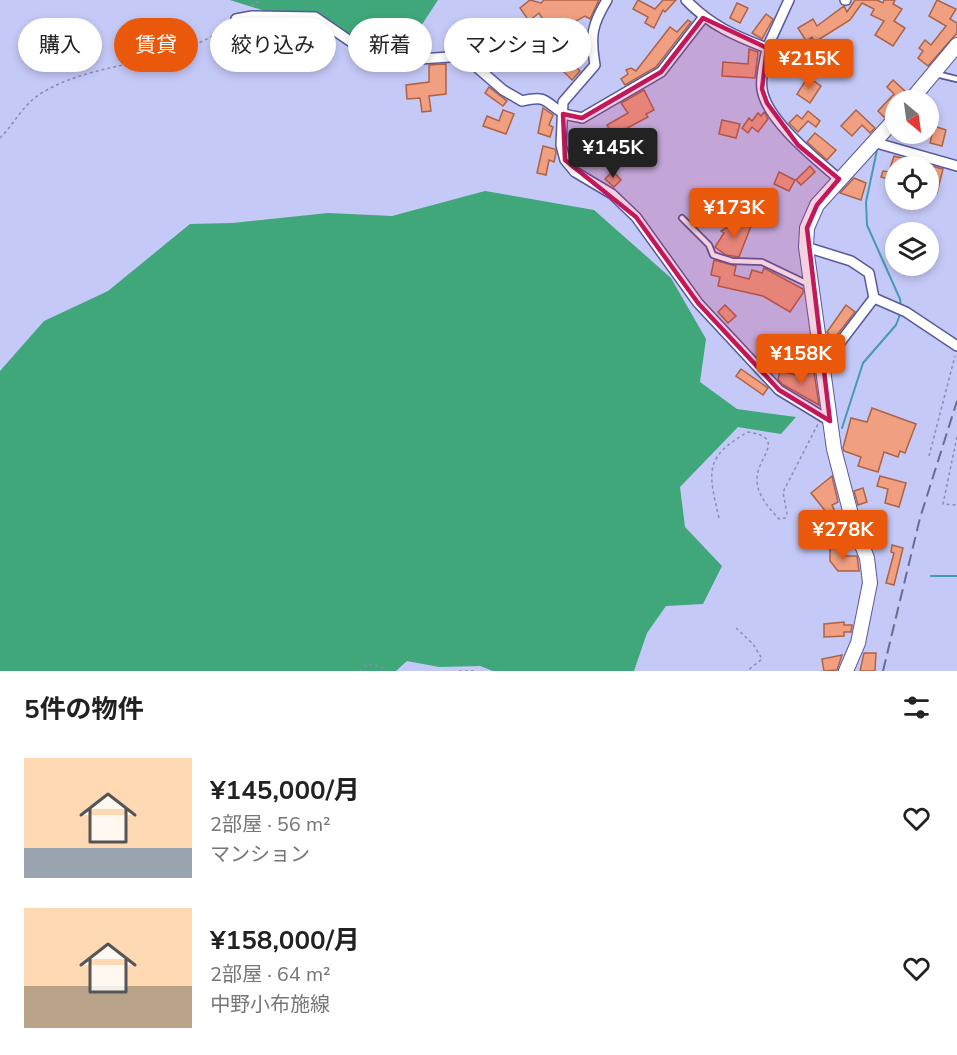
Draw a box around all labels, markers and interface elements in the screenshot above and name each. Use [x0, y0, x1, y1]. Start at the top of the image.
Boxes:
chip: 購入 [18, 18, 102, 72]
chip: 賃貸 [114, 18, 198, 72]
chip: 絞り込み [210, 18, 336, 72]
chip: 新着 [348, 18, 432, 72]
chip: マンション [444, 18, 591, 72]
pin: ¥215K [767, 39, 851, 90]
text: ¥215K [778, 45, 840, 72]
north arrow [885, 90, 939, 144]
map controls [885, 90, 939, 276]
pin: ¥145K [571, 128, 655, 179]
text: ¥145K [582, 134, 644, 161]
button: locate [885, 156, 939, 210]
pin: ¥173K [692, 188, 776, 239]
text: ¥173K [703, 194, 765, 221]
button: layers [885, 222, 939, 276]
pin: ¥158K [759, 334, 843, 385]
text: ¥158K [770, 340, 832, 367]
pin: ¥278K [801, 510, 885, 561]
text: ¥278K [812, 516, 874, 543]
icon: filters [900, 691, 933, 724]
text: 5件の物件 [24, 692, 144, 727]
text: ¥145,000/月 [210, 773, 360, 808]
icon: home [72, 782, 144, 854]
icon: heart [900, 802, 933, 835]
text: 2部屋 · 56 m² [210, 811, 331, 838]
text: マンション [210, 841, 310, 868]
text: ¥158,000/月 [210, 923, 360, 958]
icon: home [72, 932, 144, 1004]
icon: heart [900, 952, 933, 985]
text: 2部屋 · 64 m² [210, 961, 331, 988]
text: 中野小布施線 [210, 991, 330, 1018]

